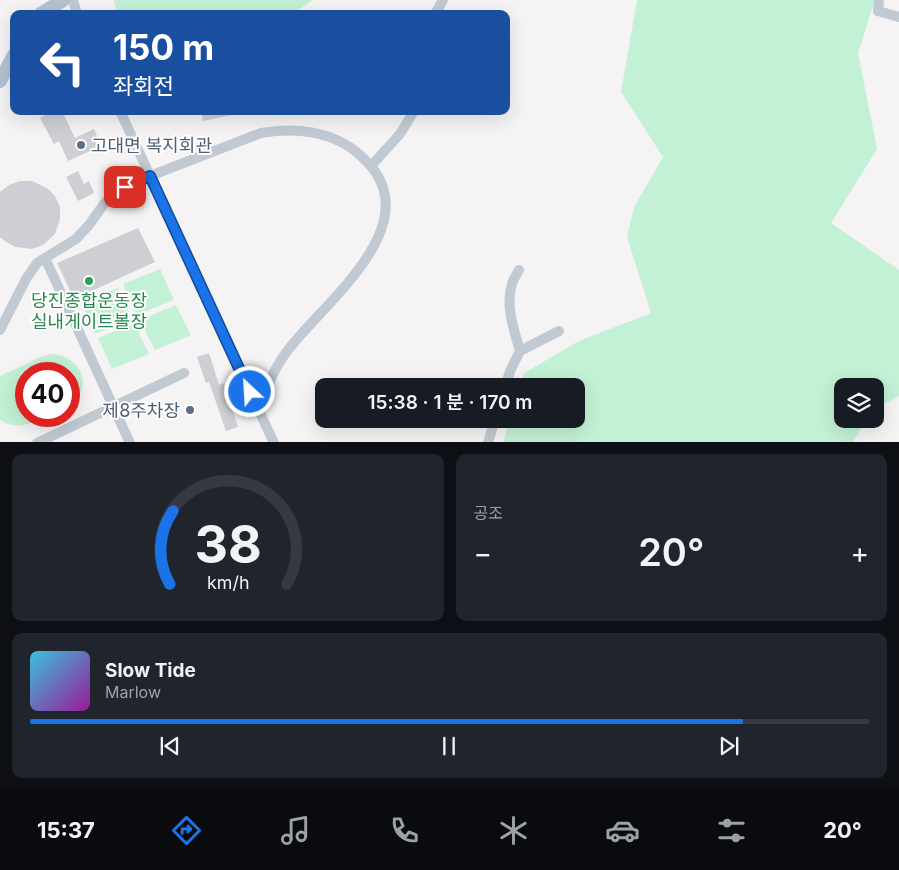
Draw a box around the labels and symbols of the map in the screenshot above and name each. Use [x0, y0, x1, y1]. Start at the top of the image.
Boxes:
place label: 고대면 복지회관 [91, 135, 212, 156]
marker: 고대면 복지회관 [75, 139, 87, 151]
pin [104, 166, 146, 208]
marker: 당진종합운동장 실내게이트볼장 [83, 275, 95, 287]
place label: 당진종합운동장 실내게이트볼장 [31, 290, 147, 332]
speed limit sign: 40 [15, 362, 80, 427]
position arrow [223, 365, 275, 417]
place label: 제8주차장 [103, 400, 180, 421]
marker: 제8주차장 [184, 404, 196, 416]

